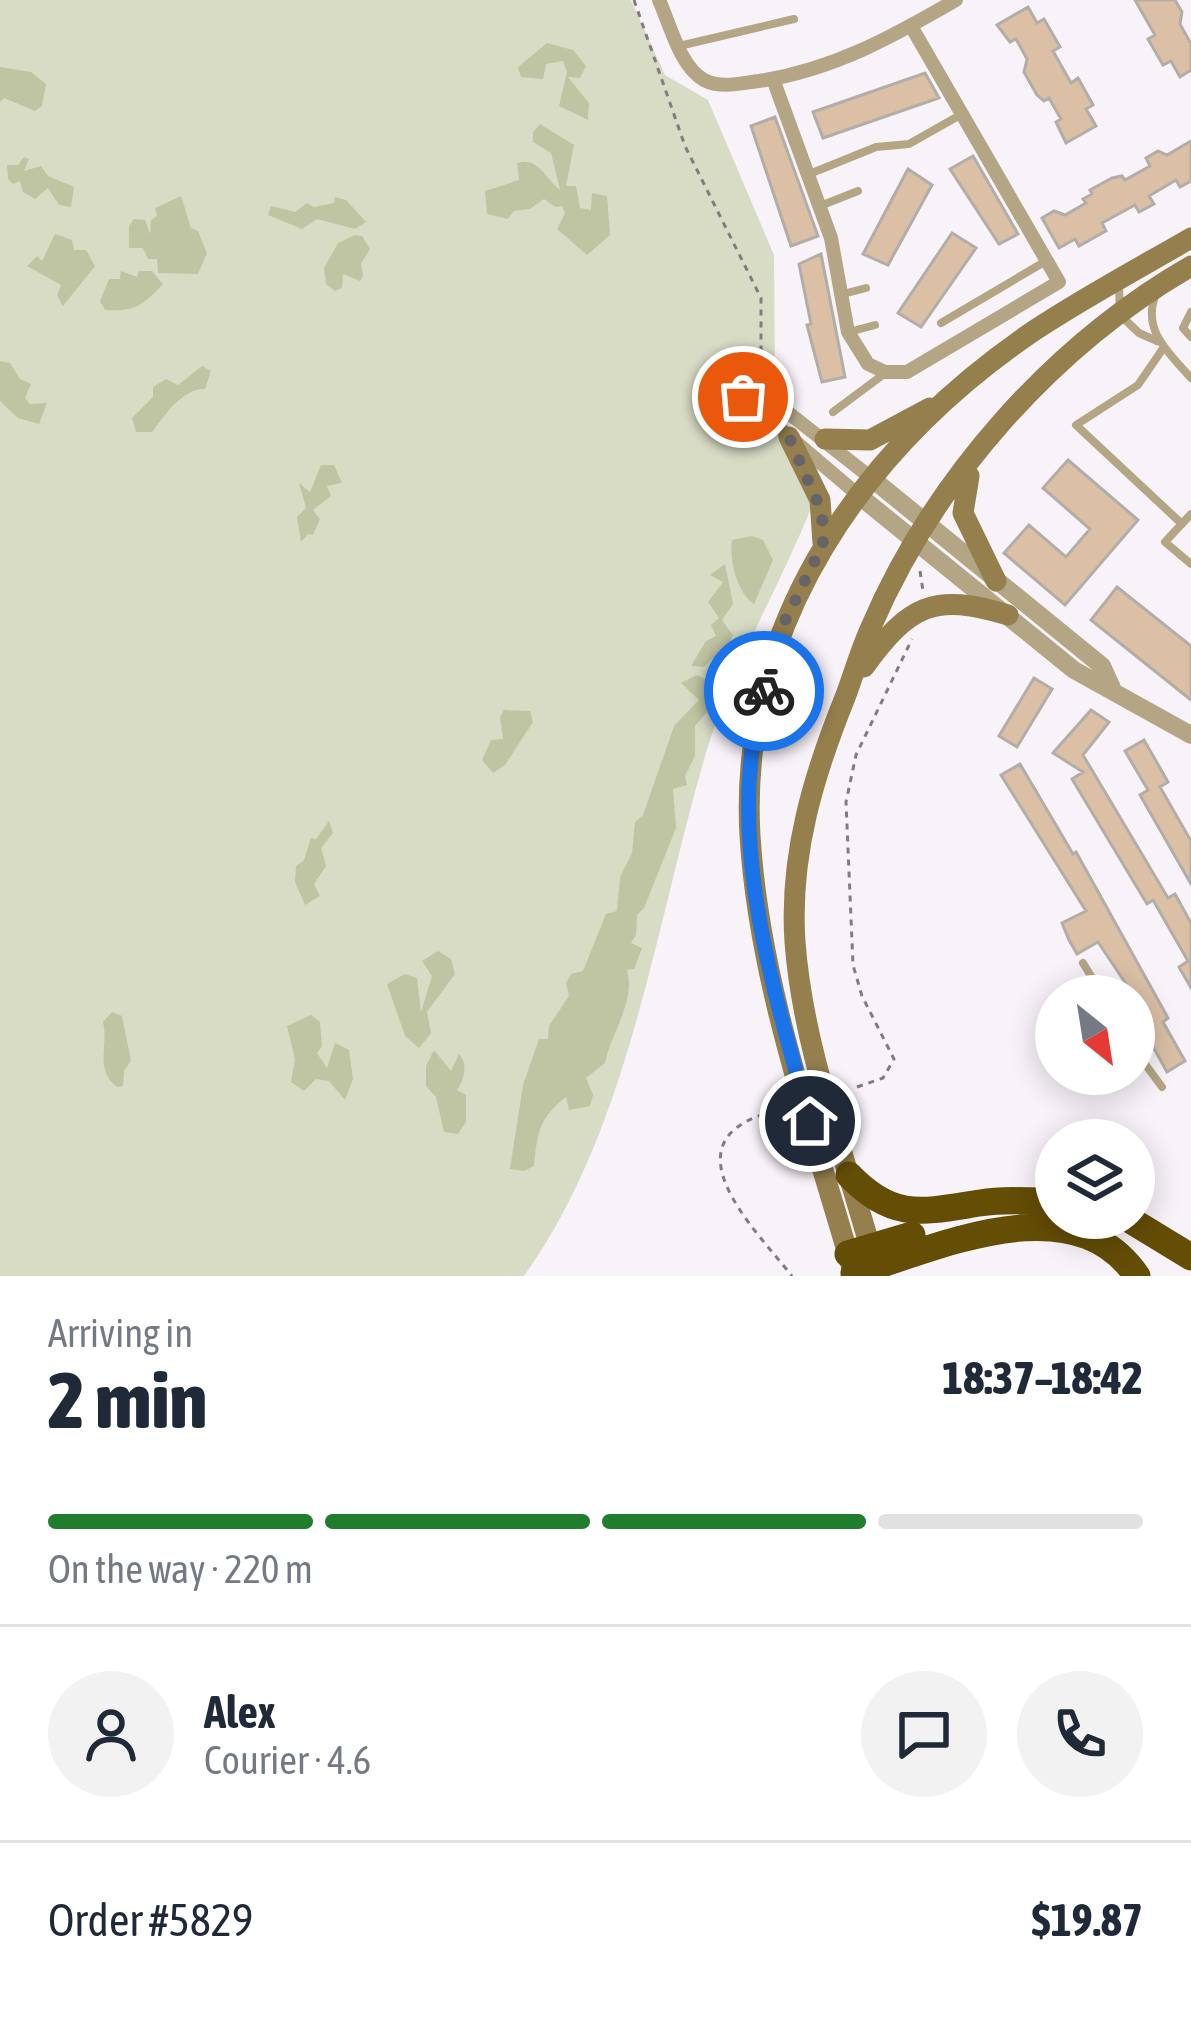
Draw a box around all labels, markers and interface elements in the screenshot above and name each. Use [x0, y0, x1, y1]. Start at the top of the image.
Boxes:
pin [692, 346, 794, 448]
icon: bag [710, 364, 776, 430]
courier [704, 631, 824, 751]
icon: bike [731, 658, 797, 724]
north arrow [1035, 975, 1155, 1095]
map controls [1035, 975, 1155, 1239]
pin [759, 1070, 861, 1172]
icon: home [777, 1088, 843, 1154]
button: layers [1035, 1119, 1155, 1239]
text: Arriving in [48, 1311, 193, 1355]
text: 18:37–18:42 [942, 1352, 1143, 1404]
text: 2 min [48, 1355, 207, 1445]
text: On the way · 220 m [48, 1547, 313, 1591]
button: person [48, 1671, 174, 1797]
button: chat [861, 1671, 987, 1797]
button: phone [1017, 1671, 1143, 1797]
text: Alex [204, 1686, 276, 1738]
text: Courier · 4.6 [204, 1738, 371, 1782]
text: Order #5829 [48, 1894, 253, 1946]
text: $19.87 [1031, 1894, 1143, 1946]

